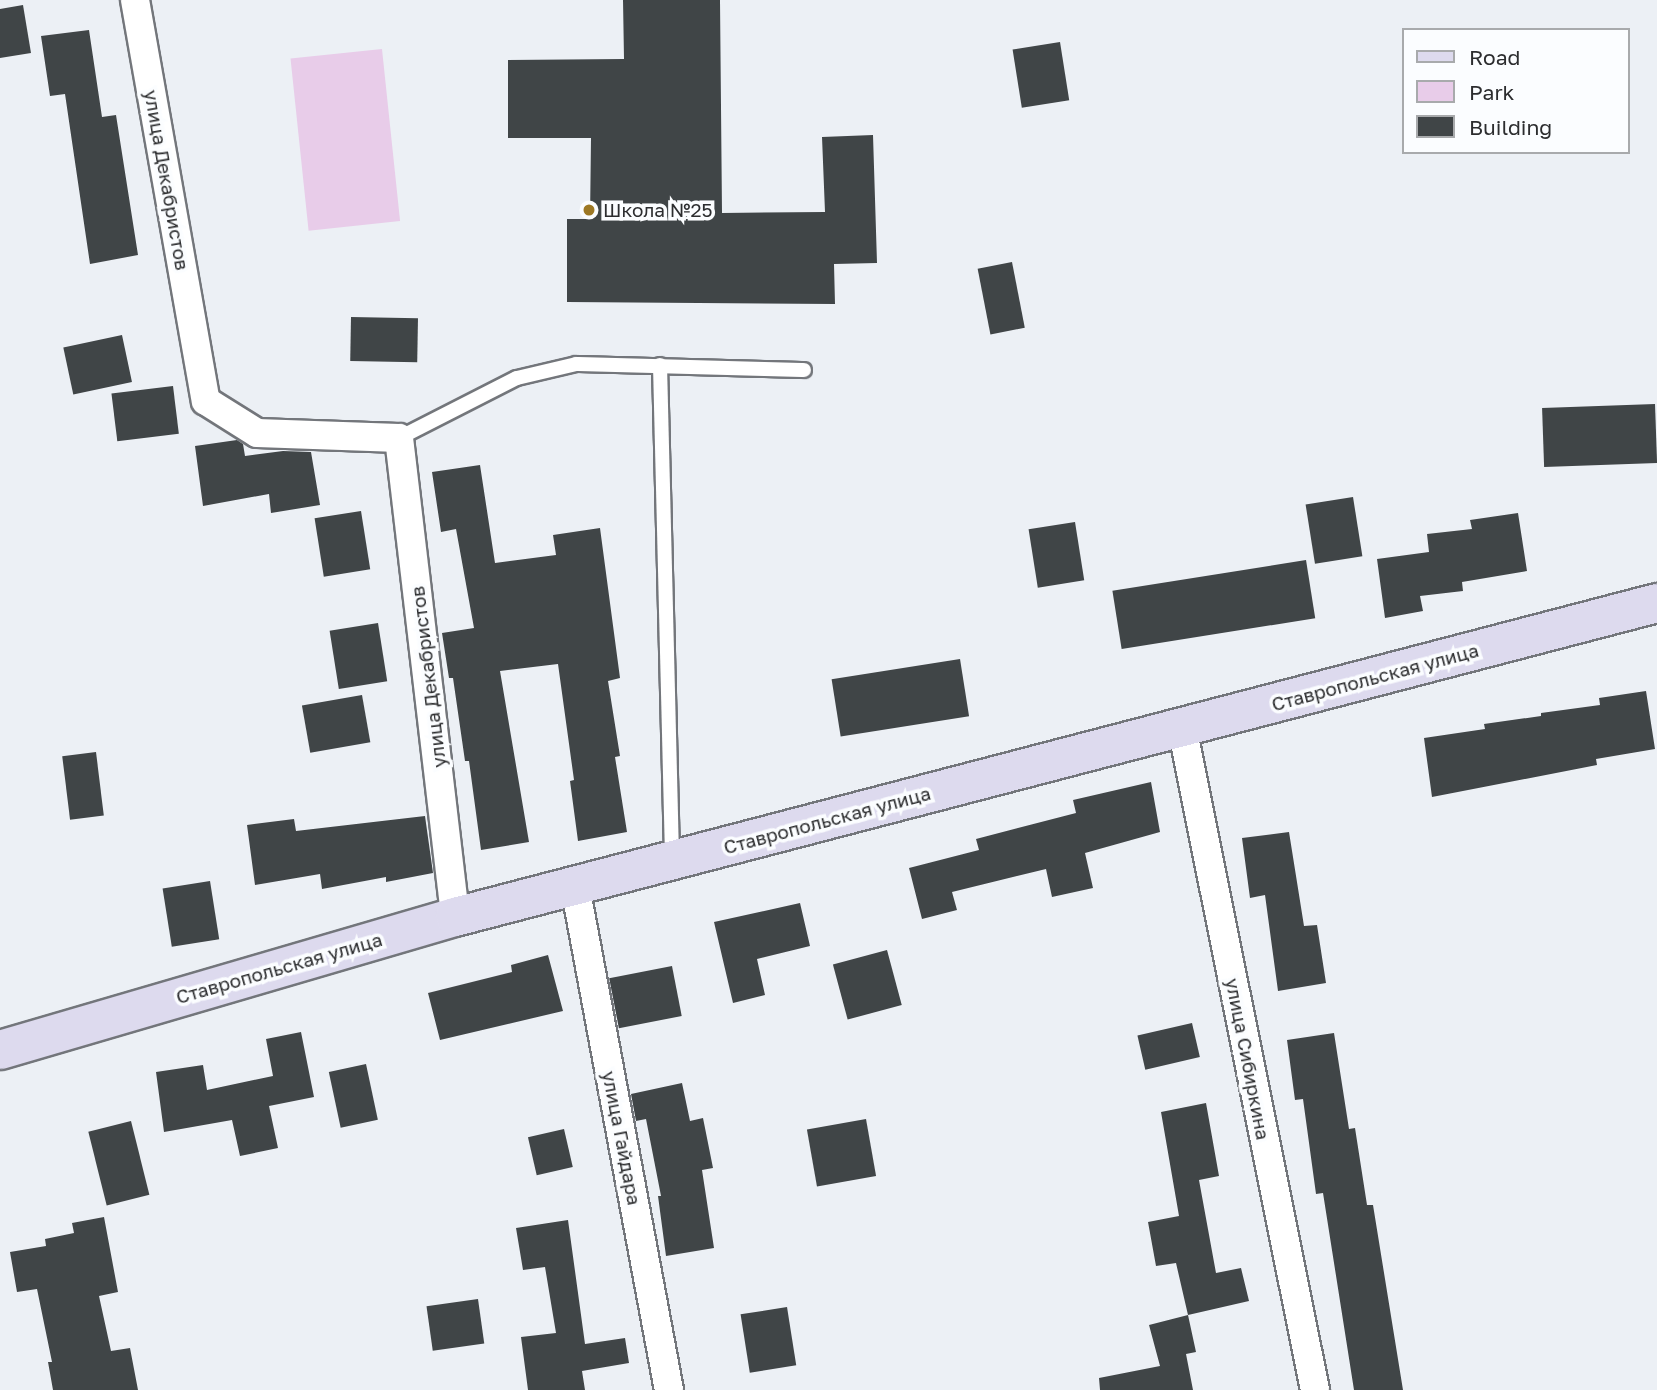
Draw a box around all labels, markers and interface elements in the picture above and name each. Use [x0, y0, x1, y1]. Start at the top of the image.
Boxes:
legend [1402, 28, 1629, 154]
text: Road [1469, 44, 1520, 70]
text: Park [1469, 79, 1514, 105]
street label: улица Декабристов [140, 88, 194, 272]
text: Building [1469, 114, 1552, 140]
place label: Школа №25 [603, 199, 713, 221]
marker: Школа №25 [581, 202, 597, 218]
street label: улица Декабристов [406, 585, 450, 769]
street label: Ставропольская улица [1269, 638, 1481, 716]
street label: Ставропольская улица [721, 781, 933, 859]
street label: Ставропольская улица [173, 928, 385, 1008]
street label: улица Сибиркина [1221, 976, 1275, 1142]
street label: улица Гайдара [598, 1069, 646, 1207]

